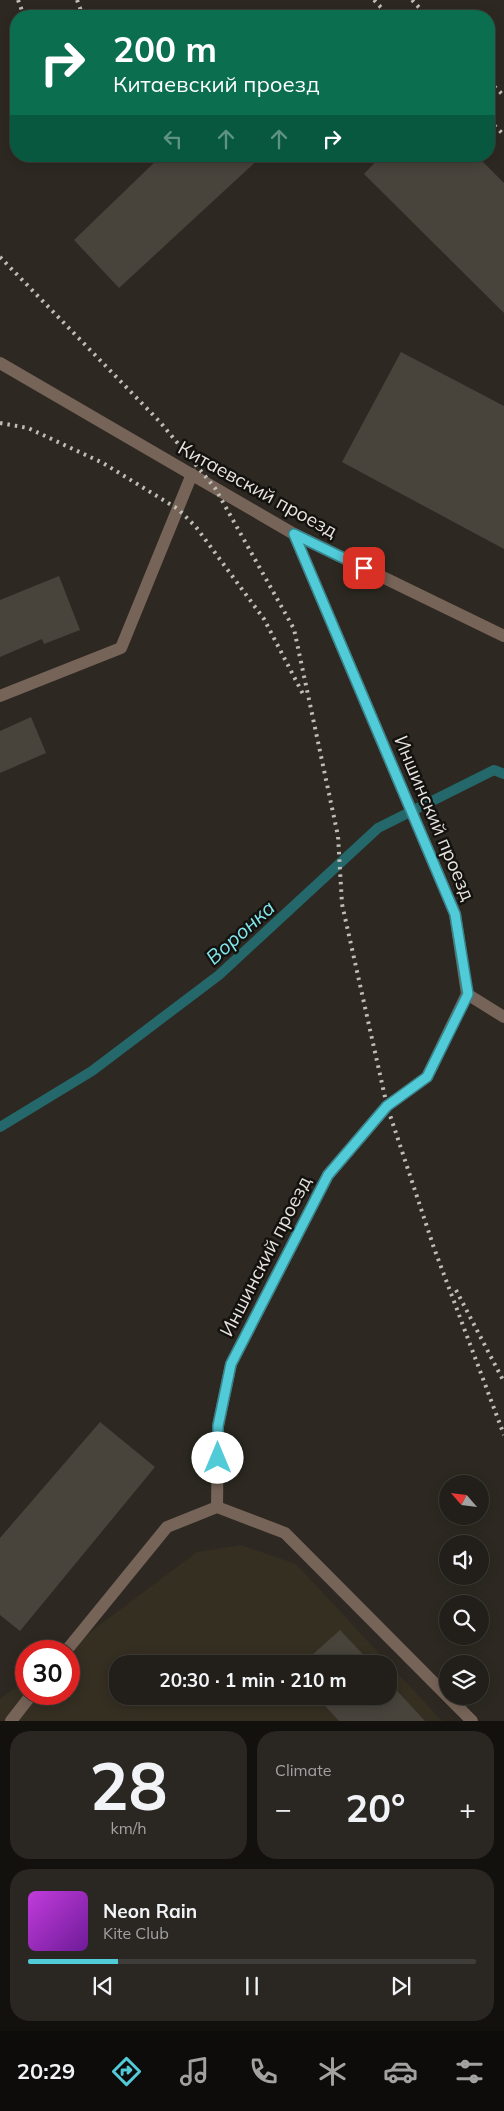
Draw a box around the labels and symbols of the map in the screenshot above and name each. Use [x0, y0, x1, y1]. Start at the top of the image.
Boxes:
street label: Китаевский проезд [174, 435, 342, 543]
pin [343, 547, 385, 589]
street label: Иншинский проезд [389, 732, 481, 905]
water label: Воронка [200, 895, 280, 969]
street label: Иншинский проезд [214, 1171, 316, 1340]
position arrow [191, 1431, 243, 1483]
north arrow [439, 1475, 489, 1525]
speed limit sign: 30 [15, 1640, 80, 1705]

